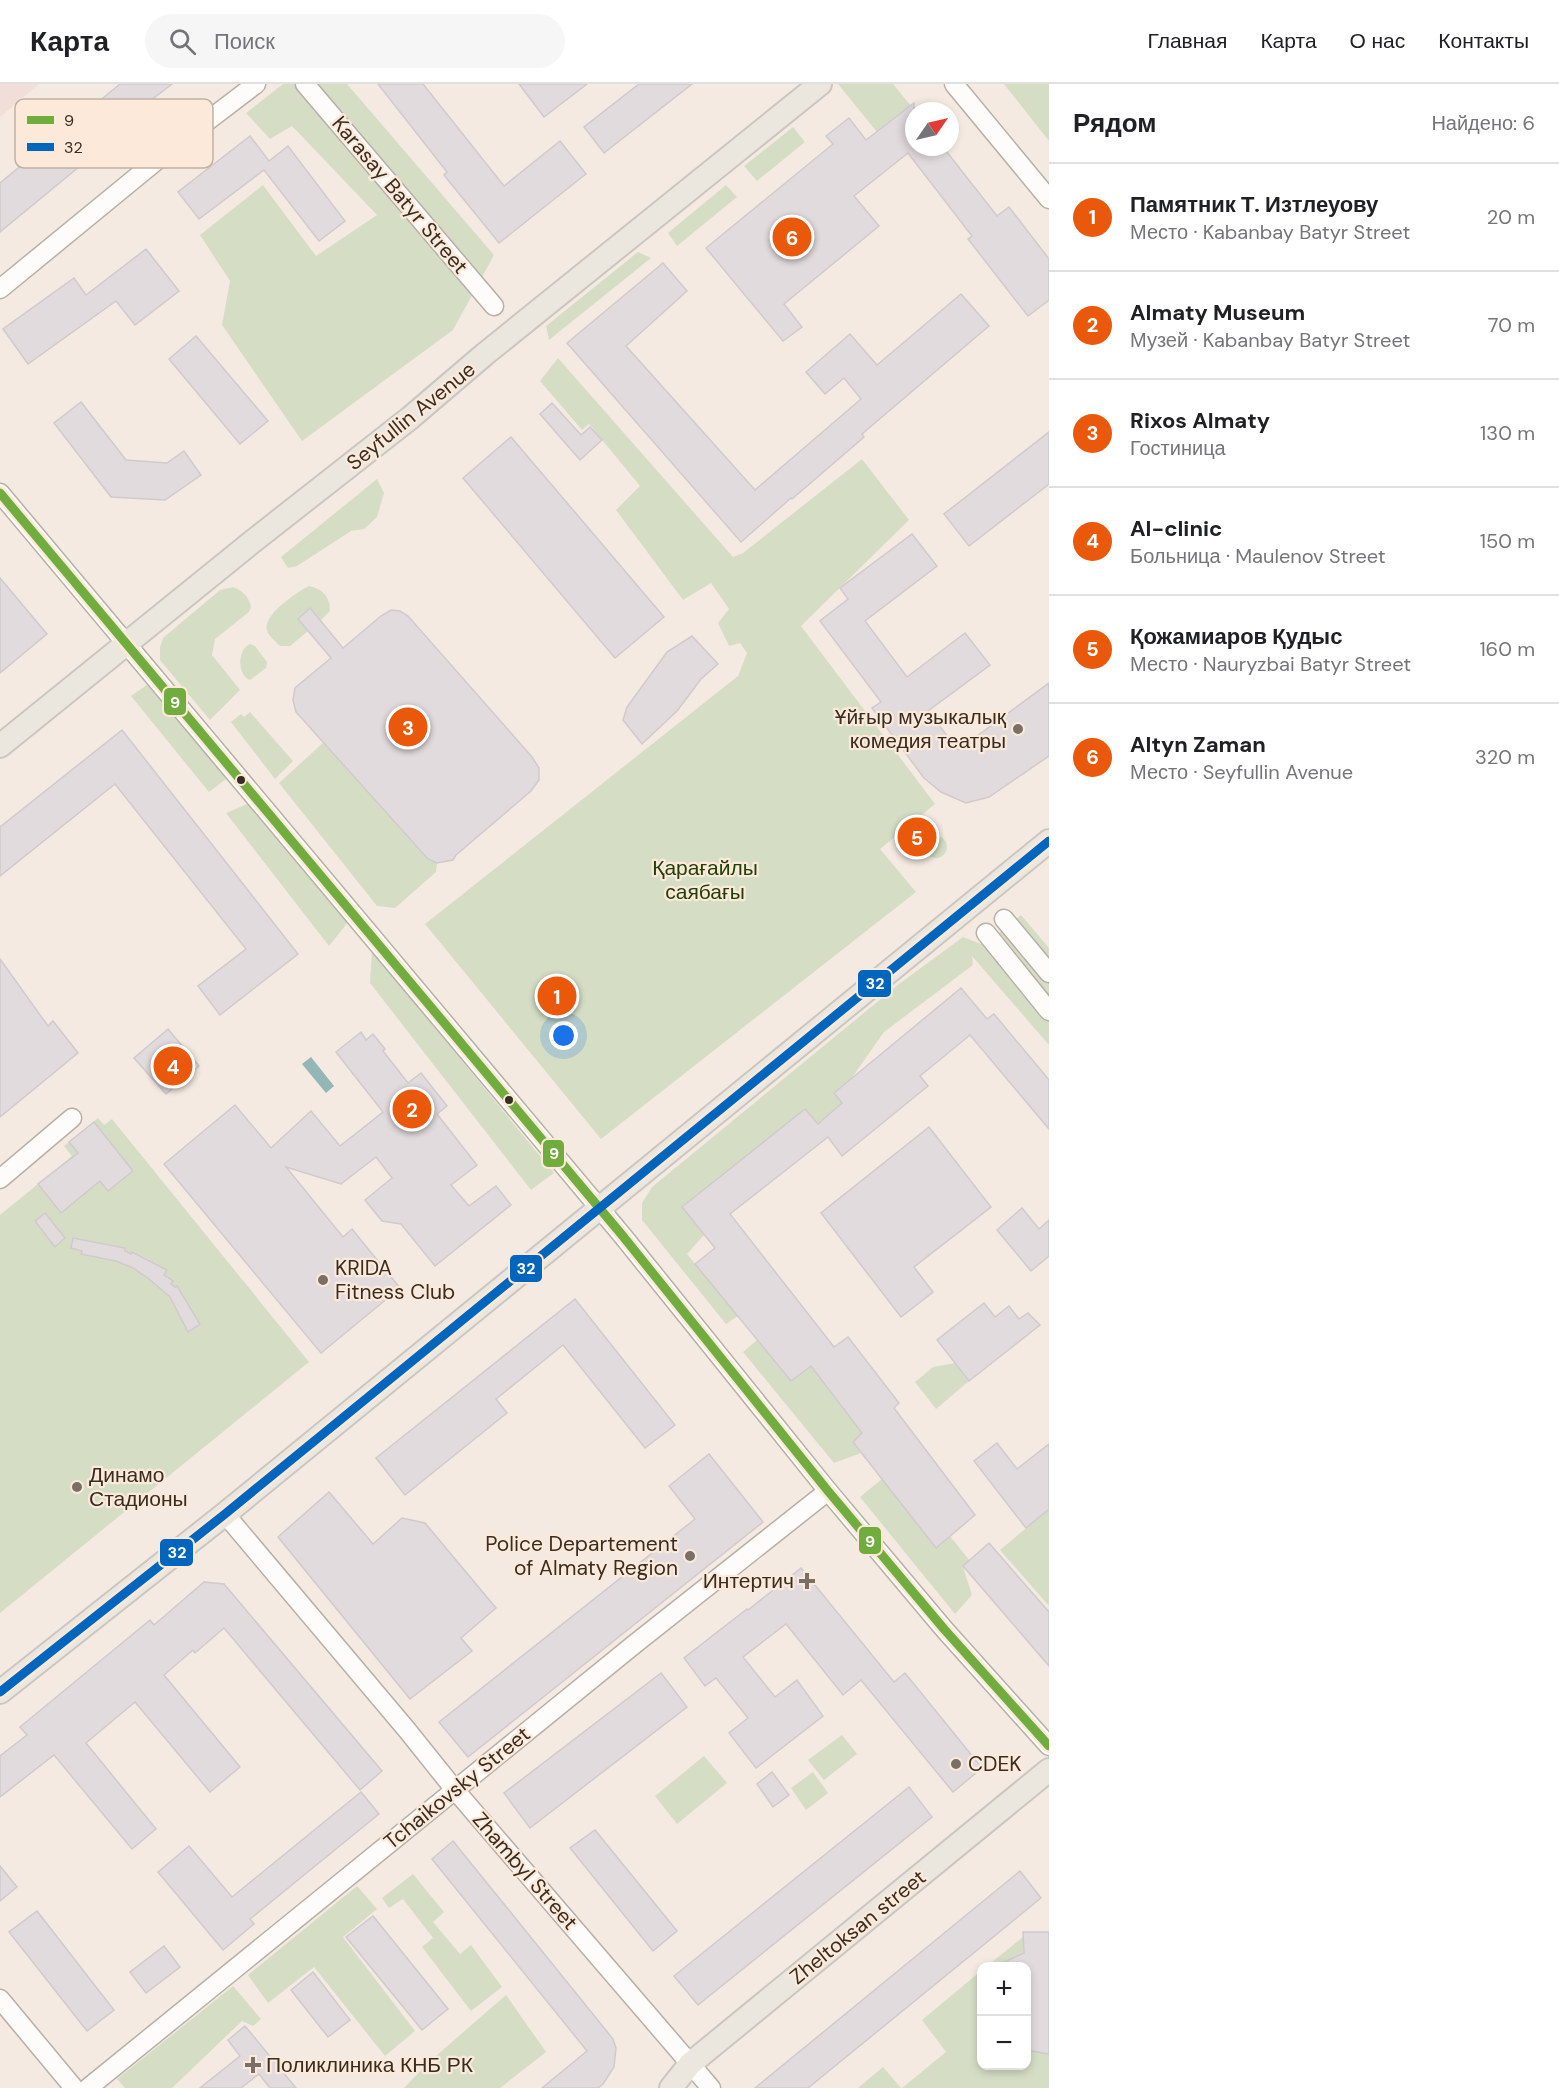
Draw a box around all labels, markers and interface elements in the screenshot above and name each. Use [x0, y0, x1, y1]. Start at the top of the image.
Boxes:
search box [145, 14, 565, 68]
text: Карта [30, 23, 109, 60]
icon: search [166, 25, 199, 58]
text: Поиск [214, 27, 275, 56]
text: Главная [1147, 27, 1227, 55]
text: Карта [1260, 27, 1317, 55]
text: О нас [1350, 27, 1405, 55]
text: Контакты [1438, 27, 1529, 55]
legend [15, 99, 213, 168]
north arrow [905, 102, 959, 156]
text: Рядом [1073, 106, 1156, 140]
text: 9 [64, 110, 74, 131]
street label: Karasay Batyr Street [326, 110, 474, 280]
text: Найдено: 6 [1431, 110, 1535, 136]
text: 32 [64, 137, 83, 158]
text: Памятник Т. Изтлеуову [1130, 190, 1378, 219]
text: 1 [1089, 204, 1096, 230]
text: 20 m [1487, 204, 1535, 230]
pin: 6 [772, 214, 812, 260]
text: Место · Kabanbay Batyr Street [1130, 219, 1410, 245]
text: Almaty Museum [1130, 298, 1305, 327]
text: 2 [1087, 312, 1098, 338]
text: 70 m [1488, 312, 1535, 338]
text: Музей · Kabanbay Batyr Street [1130, 327, 1410, 353]
street label: Seyfullin Avenue [341, 355, 481, 477]
text: Rixos Almaty [1130, 406, 1270, 435]
text: 3 [1086, 420, 1099, 446]
text: 130 m [1480, 420, 1535, 446]
text: Гостиница [1130, 435, 1226, 461]
text: Al-clinic [1130, 514, 1222, 543]
text: 4 [1086, 528, 1099, 554]
text: 150 m [1480, 528, 1535, 554]
text: Больница · Maulenov Street [1130, 543, 1386, 569]
text: Қожамиаров Қудыс [1130, 622, 1342, 651]
text: 5 [1086, 636, 1099, 662]
text: 160 m [1479, 636, 1535, 662]
text: Место · Nauryzbai Batyr Street [1130, 651, 1411, 677]
line badge: 9 [163, 687, 187, 716]
text: 9 [170, 692, 180, 713]
place label: Ұйғыр музыкалық комедия театры [835, 703, 1007, 755]
pin: 3 [388, 704, 428, 750]
marker: Ұйғыр музыкалық комедия театры [1011, 722, 1025, 736]
text: Altyn Zaman [1130, 730, 1266, 759]
text: 6 [1086, 744, 1099, 770]
text: 320 m [1475, 744, 1535, 770]
text: Место · Seyfullin Avenue [1130, 759, 1353, 785]
unlabelled marker [235, 774, 247, 786]
pin: 5 [898, 814, 936, 860]
park label: Қарағайлы саябағы [652, 854, 758, 906]
line badge: 32 [857, 969, 892, 998]
text: 32 [866, 973, 884, 994]
pin: 1 [538, 974, 576, 1018]
your location [549, 1021, 578, 1050]
pin: 4 [154, 1044, 192, 1088]
pin: 2 [392, 1086, 432, 1132]
unlabelled marker [503, 1094, 515, 1106]
line badge: 9 [542, 1139, 565, 1168]
text: 9 [549, 1143, 559, 1164]
place label: KRIDA Fitness Club [335, 1254, 455, 1306]
line badge: 32 [509, 1254, 543, 1283]
text: 32 [517, 1258, 535, 1279]
marker: KRIDA Fitness Club [316, 1273, 330, 1287]
place label: Динамо Стадионы [89, 1461, 188, 1513]
marker: Динамо Стадионы [70, 1480, 84, 1494]
line badge: 9 [858, 1526, 882, 1555]
place label: Police Departement of Almaty Region [485, 1530, 678, 1582]
text: 9 [865, 1531, 875, 1552]
line badge: 32 [159, 1538, 194, 1567]
text: 32 [168, 1542, 186, 1563]
marker: Police Departement of Almaty Region [683, 1549, 697, 1563]
place label: Интертич [703, 1567, 794, 1595]
marker: Интертич [798, 1572, 816, 1590]
street label: Tchaikovsky Street [378, 1720, 536, 1856]
place label: CDEK [968, 1750, 1022, 1778]
marker: CDEK [949, 1757, 963, 1771]
street label: Zhambyl Street [466, 1806, 584, 1936]
street label: Zheltoksan street [784, 1863, 932, 1991]
map controls [977, 1962, 1031, 2070]
button: + [977, 1962, 1031, 2016]
button: − [977, 2016, 1031, 2070]
place label: Поликлиника КНБ РК [266, 2051, 474, 2079]
marker: Поликлиника КНБ РК [244, 2056, 262, 2074]

